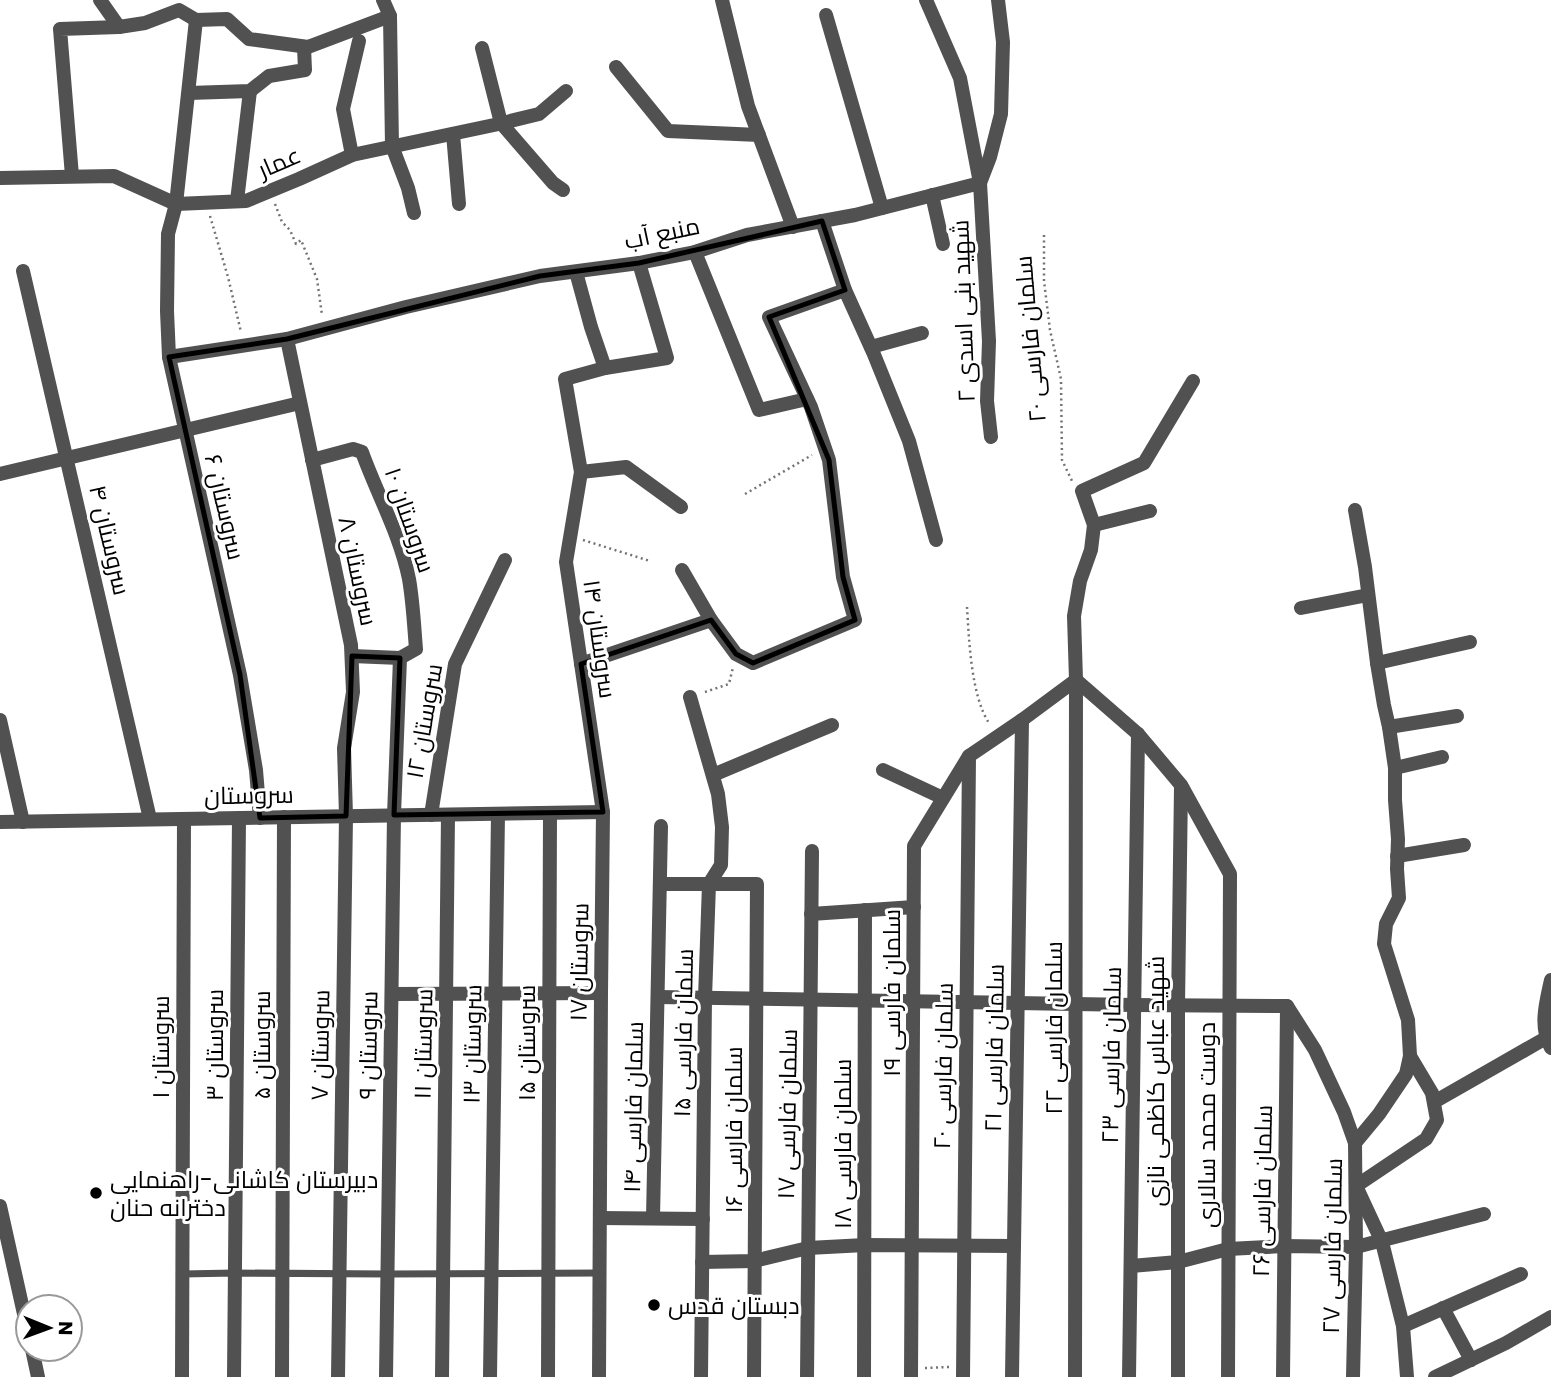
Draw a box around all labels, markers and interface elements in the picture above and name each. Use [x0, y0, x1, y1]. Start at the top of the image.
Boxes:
street label: عمار [251, 138, 306, 187]
street label: منبع آب [621, 209, 703, 257]
street label: شهید بنی اسدی ۲ [943, 219, 983, 403]
street label: سلمان فارسی ۲۰ [1006, 254, 1054, 424]
street label: سروستان ۶ [197, 451, 253, 563]
street label: سروستان ۱۰ [377, 463, 443, 577]
street label: سروستان ۴ [81, 482, 139, 598]
street label: سروستان ۸ [330, 513, 386, 629]
street label: سروستان ۱۴ [575, 578, 625, 700]
street label: سروستان ۱۲ [398, 661, 450, 781]
street label: سروستان [204, 778, 294, 812]
street label: سروستان ۱۷ [561, 902, 597, 1022]
street label: سلمان فارسی ۱۹ [875, 909, 908, 1077]
street label: سلمان فارسی ۲۲ [1037, 941, 1070, 1115]
street label: سلمان فارسی ۱۵ [665, 948, 701, 1118]
street label: شهید عباس کاظمی نازی [1139, 956, 1172, 1206]
street label: سلمان فارسی ۲۱ [976, 964, 1012, 1132]
street label: سلمان فارسی ۲۳ [1093, 966, 1129, 1144]
street label: سلمان فارسی ۲۰ [925, 982, 961, 1150]
street label: سروستان ۱۳ [454, 984, 490, 1104]
street label: سروستان ۱۵ [510, 985, 543, 1101]
street label: سروستان ۱۱ [406, 988, 440, 1100]
street label: سروستان ۳ [198, 989, 231, 1101]
street label: سروستان ۷ [303, 989, 337, 1101]
street label: سروستان ۵ [245, 990, 278, 1100]
street label: سروستان ۹ [351, 990, 385, 1100]
street label: سروستان ۱ [144, 995, 177, 1099]
street label: سلمان فارسی ۱۴ [615, 1021, 651, 1193]
street label: دوست محمد سالاری [1190, 1022, 1223, 1228]
street label: سلمان فارسی ۱۷ [769, 1028, 805, 1200]
street label: سلمان فارسی ۱۶ [717, 1046, 750, 1214]
street label: سلمان فارسی ۱۸ [826, 1059, 859, 1229]
street label: سلمان فارسی ۲۶ [1244, 1104, 1280, 1278]
street label: سلمان فارسی ۲۷ [1314, 1158, 1350, 1334]
place label: دبیرستان کاشانی-راهنمایی دخترانه حنان [110, 1163, 378, 1224]
marker: دبیرستان کاشانی-راهنمایی دخترانه حنان [88, 1185, 104, 1201]
place label: دبستان قدس [668, 1289, 800, 1322]
north arrow [14, 1293, 84, 1363]
marker: دبستان قدس [646, 1297, 662, 1313]
text: N [52, 1321, 79, 1336]

